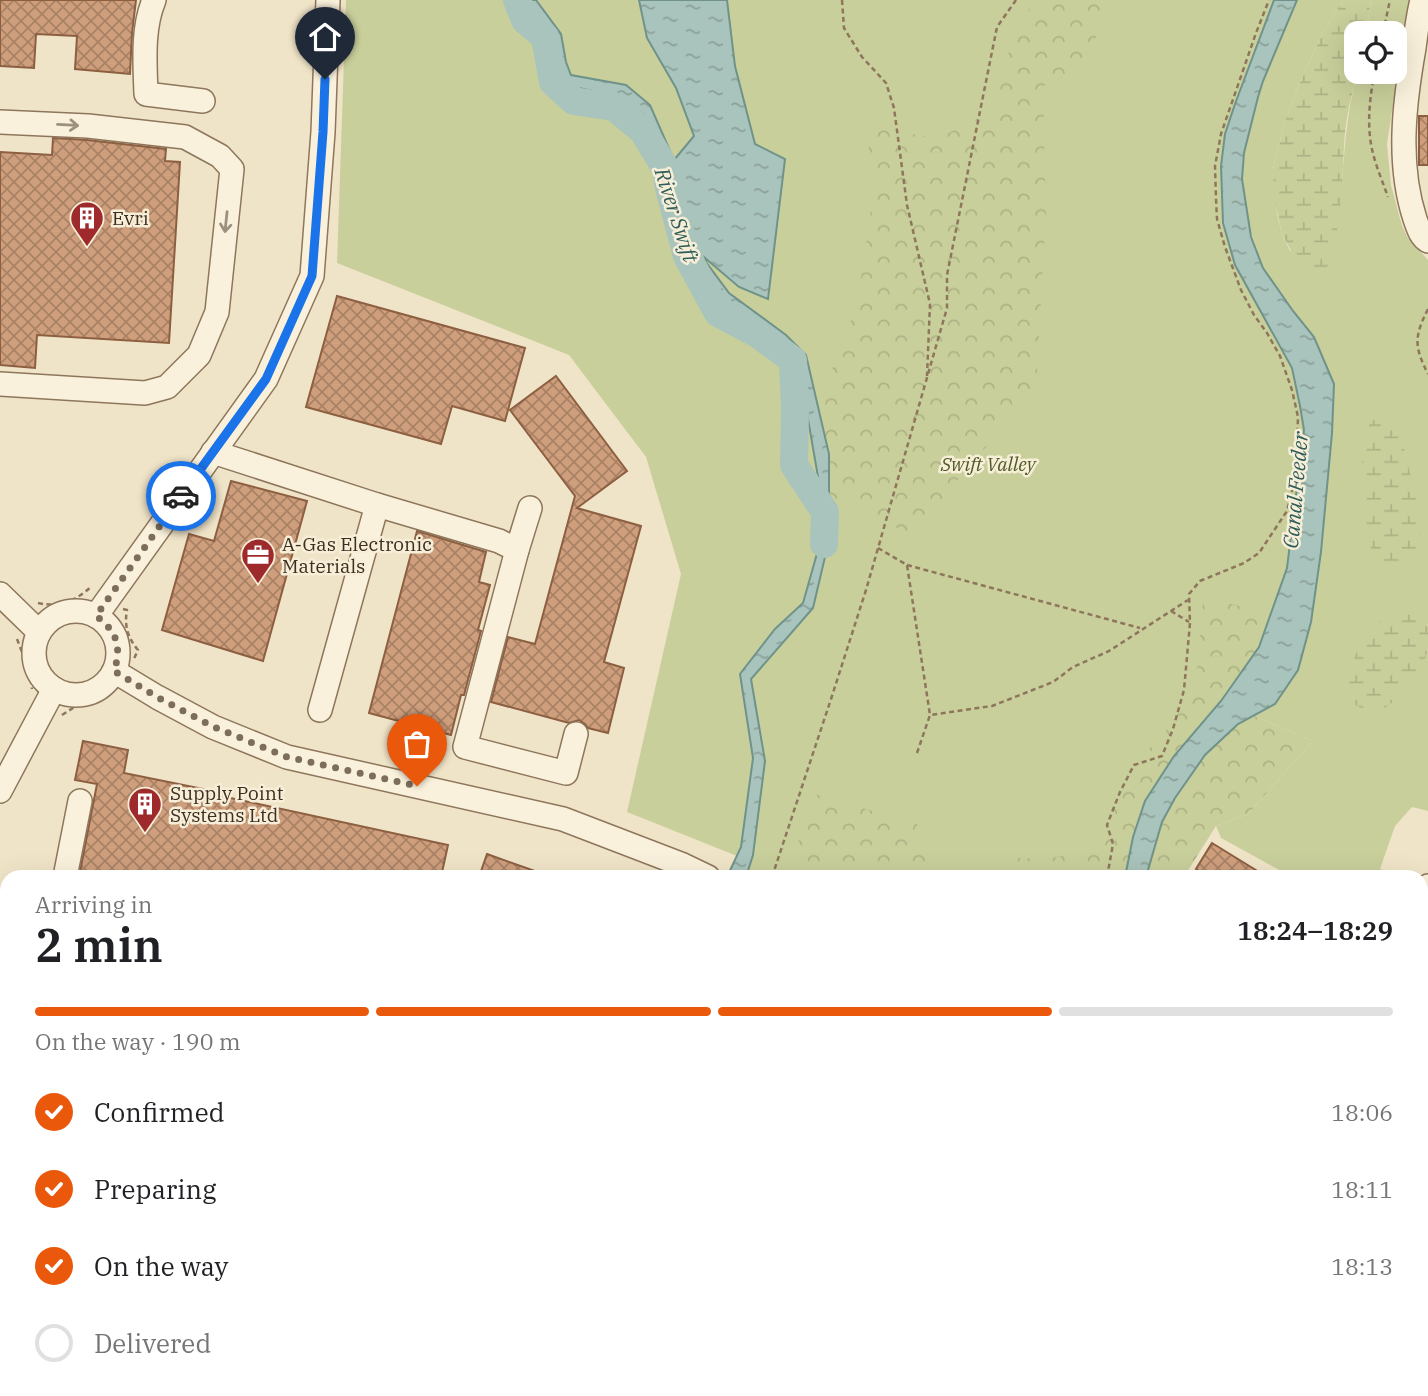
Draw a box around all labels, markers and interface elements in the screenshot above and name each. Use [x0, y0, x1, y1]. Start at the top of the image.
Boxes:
pin [295, 7, 355, 79]
icon: home [306, 18, 344, 56]
map controls [1344, 21, 1407, 84]
button: locate [1344, 21, 1407, 84]
one-way arrow [56, 118, 79, 131]
water label: River Swift [648, 163, 706, 267]
building icon: Evri [68, 199, 106, 248]
place label: Evri [112, 206, 149, 230]
one-way arrow [219, 210, 232, 232]
water label: Canal Feeder [1276, 430, 1314, 550]
park label: Swift Valley [940, 452, 1037, 476]
courier [146, 461, 216, 531]
icon: car [162, 477, 200, 515]
place label: A-Gas Electronic Materials [282, 532, 432, 578]
office icon: A-Gas Electronic Materials [239, 536, 277, 585]
pin [387, 714, 447, 786]
icon: bag [398, 725, 436, 763]
place label: Supply Point Systems Ltd [170, 781, 284, 827]
building icon: Supply Point Systems Ltd [126, 785, 164, 834]
text: Arriving in [35, 889, 152, 919]
text: 18:24–18:29 [1237, 913, 1393, 947]
text: 2 min [35, 915, 163, 975]
text: On the way · 190 m [35, 1026, 241, 1056]
icon: check [35, 1093, 73, 1131]
text: Confirmed [94, 1095, 225, 1129]
text: 18:06 [1331, 1097, 1393, 1127]
icon: check [35, 1170, 73, 1208]
text: Preparing [94, 1172, 216, 1206]
text: 18:11 [1331, 1174, 1393, 1204]
icon: check [35, 1247, 73, 1285]
text: On the way [94, 1249, 228, 1283]
text: 18:13 [1331, 1251, 1393, 1281]
text: Delivered [94, 1326, 211, 1360]

